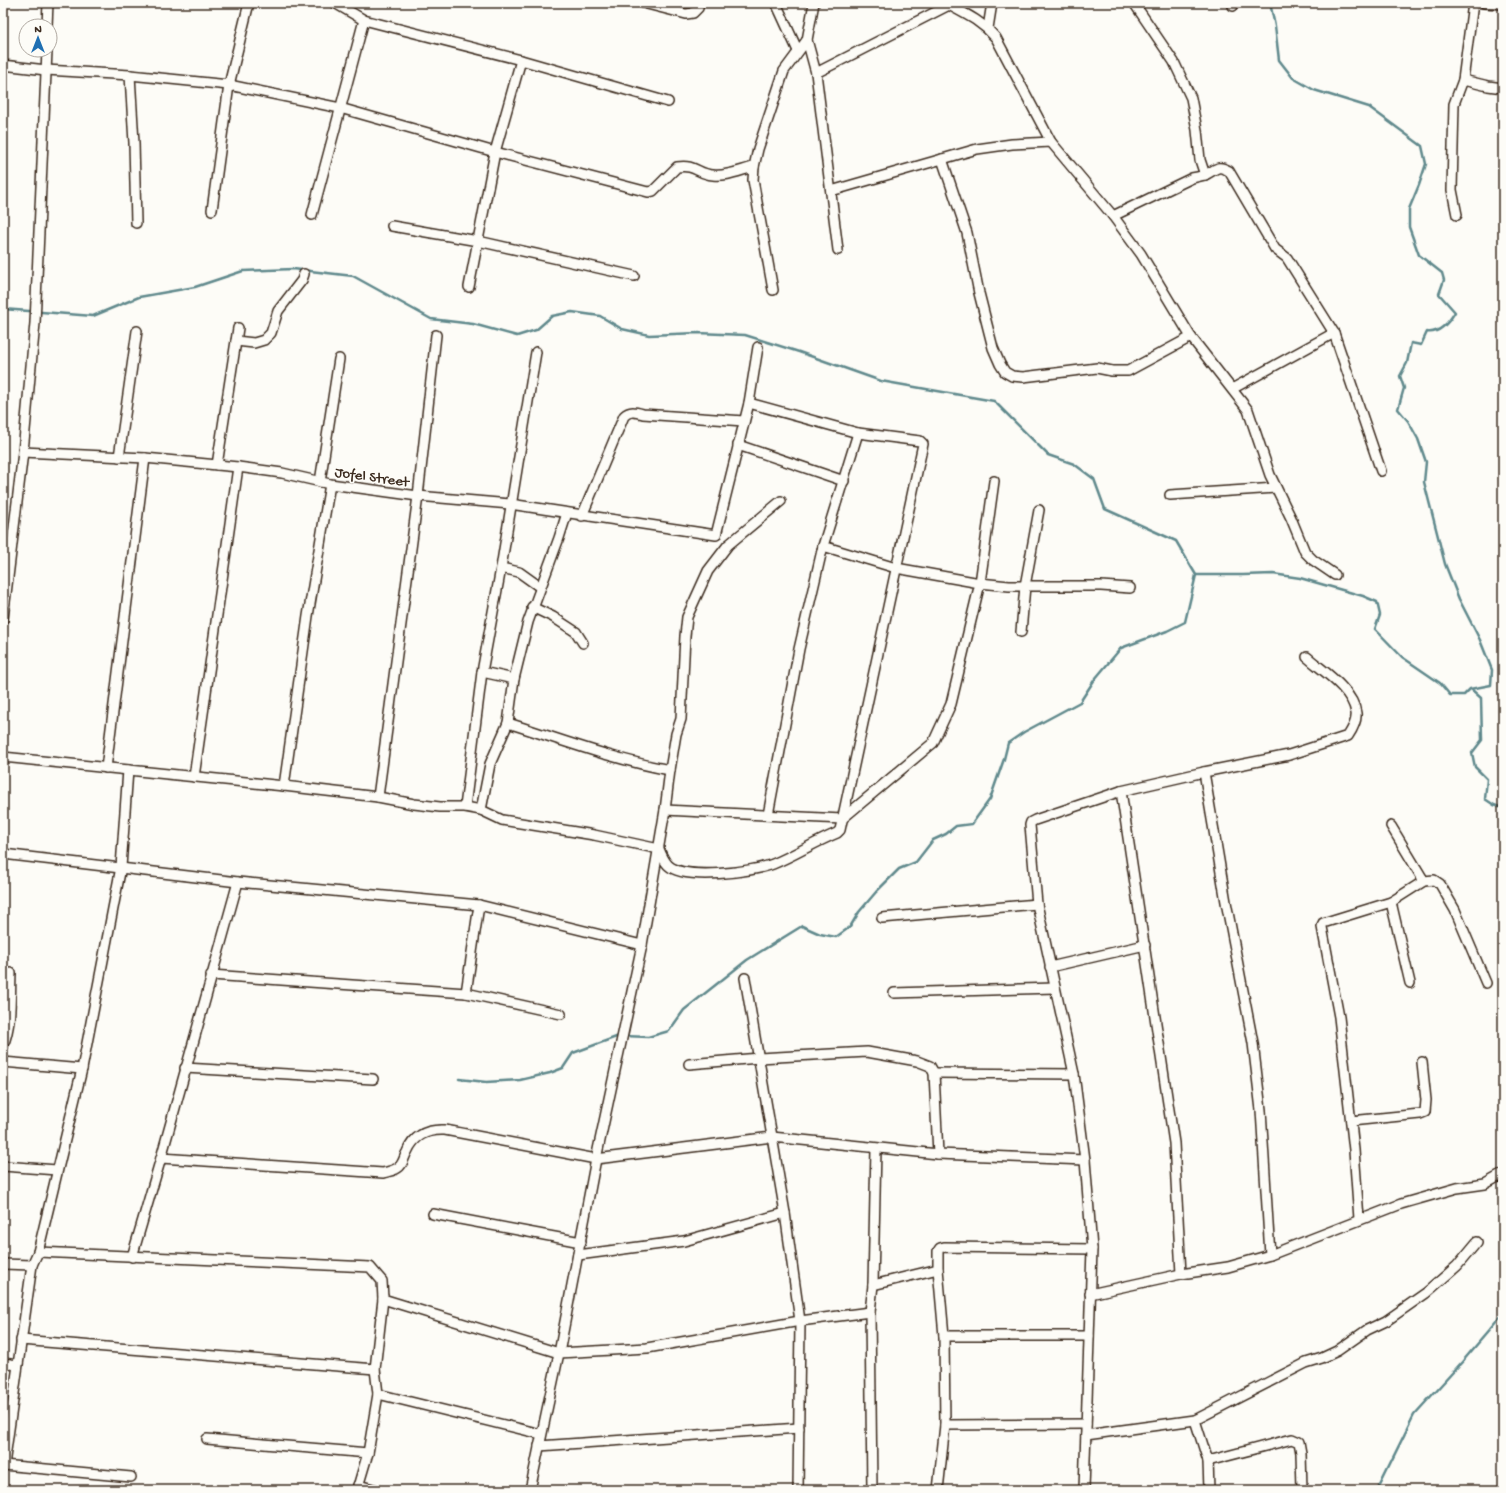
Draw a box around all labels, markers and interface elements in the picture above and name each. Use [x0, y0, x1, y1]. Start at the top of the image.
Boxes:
north arrow [18, 18, 58, 58]
text: N [34, 24, 42, 36]
street label: Jofel Street [333, 464, 412, 492]

